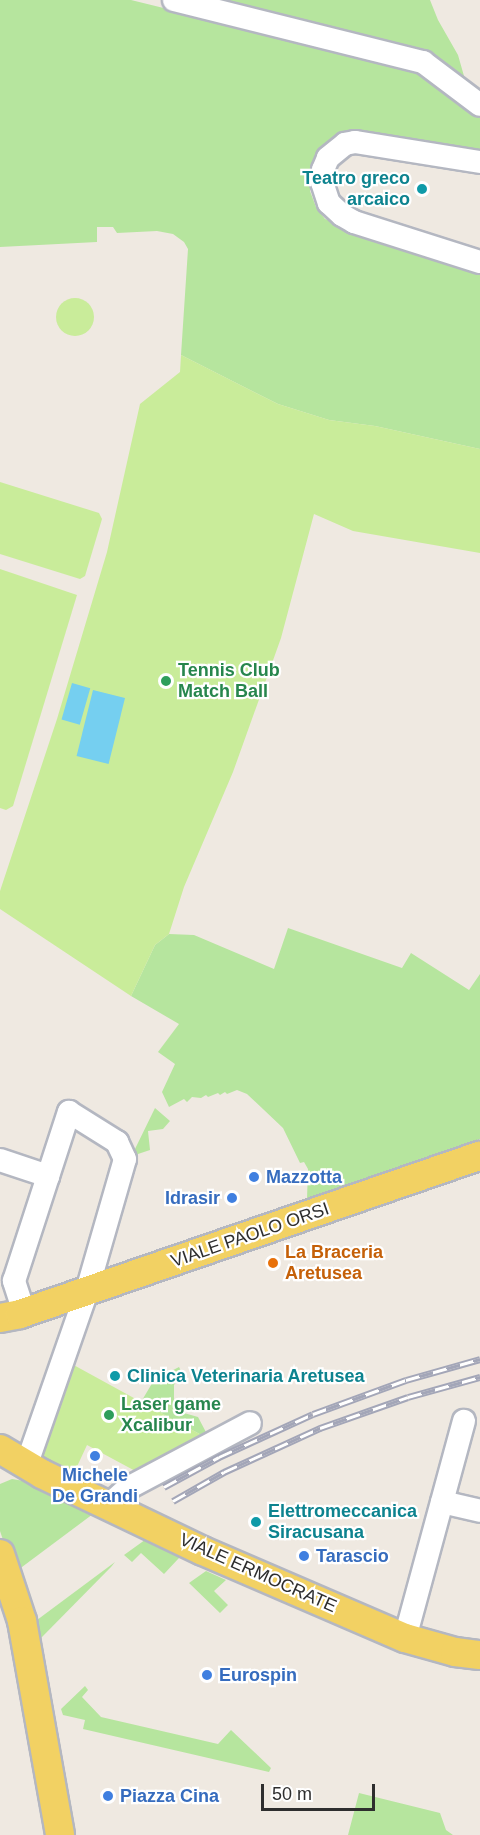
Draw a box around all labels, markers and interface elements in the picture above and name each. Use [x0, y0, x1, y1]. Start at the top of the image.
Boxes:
place label: Teatro greco arcaico [302, 168, 410, 210]
marker: Teatro greco arcaico [415, 182, 429, 196]
place label: Tennis Club Match Ball [178, 660, 280, 702]
marker: Tennis Club Match Ball [159, 674, 173, 688]
place label: Mazzotta [266, 1166, 342, 1188]
marker: Mazzotta [247, 1170, 261, 1184]
place label: Idrasir [165, 1187, 220, 1209]
marker: Idrasir [225, 1191, 239, 1205]
street label: VIALE PAOLO ORSI [168, 1198, 332, 1272]
place label: La Braceria Aretusea [285, 1242, 383, 1284]
marker: La Braceria Aretusea [266, 1256, 280, 1270]
place label: Clinica Veterinaria Aretusea [127, 1365, 365, 1387]
marker: Clinica Veterinaria Aretusea [108, 1369, 122, 1383]
place label: Laser game Xcalibur [121, 1394, 221, 1436]
marker: Laser game Xcalibur [102, 1408, 116, 1422]
marker: Michele De Grandi [88, 1449, 102, 1463]
place label: Michele De Grandi [52, 1465, 138, 1508]
place label: Elettromeccanica Siracusana [268, 1501, 417, 1544]
marker: Elettromeccanica Siracusana [249, 1515, 263, 1529]
street label: VIALE ERMOCRATE [176, 1529, 340, 1617]
place label: Tarascio [316, 1545, 389, 1567]
marker: Tarascio [297, 1549, 311, 1563]
place label: Eurospin [219, 1664, 297, 1686]
marker: Eurospin [200, 1668, 214, 1682]
scale bar [264, 1772, 378, 1810]
text: 50 m [272, 1784, 312, 1804]
place label: Piazza Cina [120, 1785, 219, 1807]
marker: Piazza Cina [101, 1789, 115, 1803]

